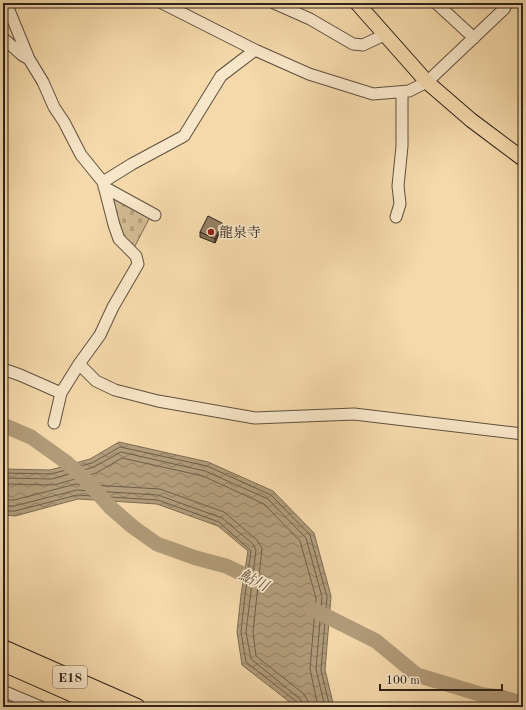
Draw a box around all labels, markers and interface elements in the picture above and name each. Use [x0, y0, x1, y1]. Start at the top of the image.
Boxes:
place label: 龍泉寺 [219, 225, 261, 240]
marker: 龍泉寺 [206, 227, 216, 237]
water label: 鮎川 [237, 566, 273, 596]
road number: E18 [53, 666, 87, 688]
scale bar [380, 666, 502, 692]
text: 100 m [386, 675, 420, 687]

